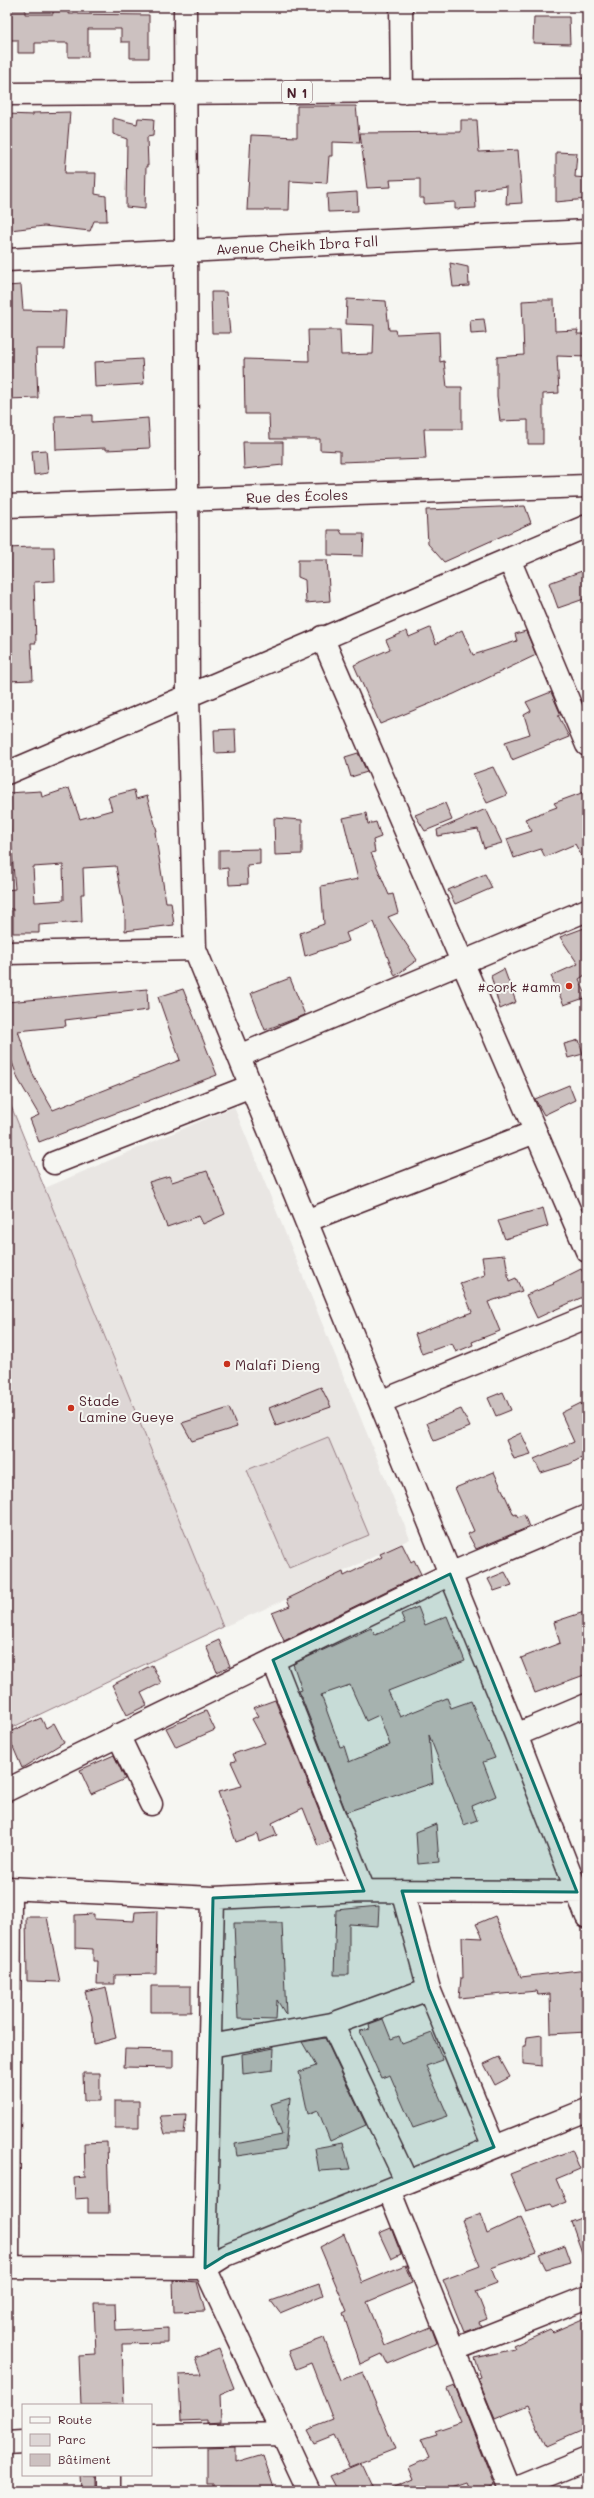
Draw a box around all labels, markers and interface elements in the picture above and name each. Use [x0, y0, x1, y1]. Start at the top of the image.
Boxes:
road number: N 1 [282, 81, 312, 103]
street label: Avenue Cheikh Ibra Fall [215, 231, 379, 259]
street label: Rue des Écoles [246, 485, 348, 507]
place label: #cork #amm [477, 977, 561, 996]
marker: #cork #amm [564, 981, 574, 991]
place label: Malafi Dieng [235, 1355, 320, 1374]
marker: Malafi Dieng [222, 1359, 232, 1369]
place label: Stade Lamine Gueye [79, 1391, 174, 1426]
marker: Stade Lamine Gueye [66, 1403, 76, 1413]
legend [22, 2404, 152, 2476]
text: Route [58, 2411, 92, 2427]
text: Parc [58, 2431, 86, 2447]
text: Bâtiment [58, 2451, 111, 2467]

